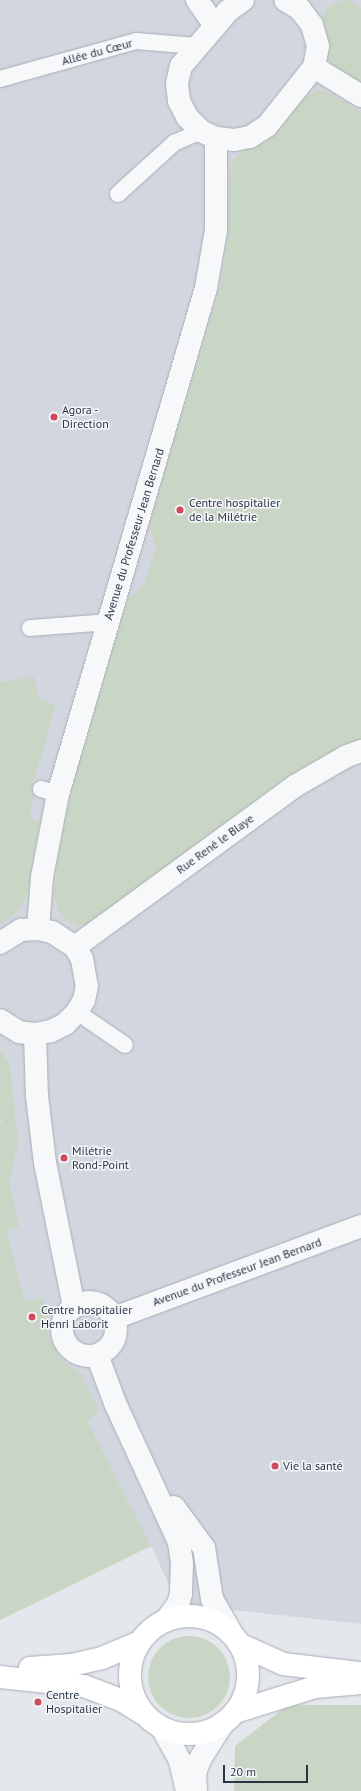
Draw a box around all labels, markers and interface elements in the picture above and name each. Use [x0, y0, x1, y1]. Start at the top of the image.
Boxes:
street label: Allée du Cœur [60, 36, 134, 68]
place label: Agora - Direction [62, 403, 109, 431]
marker: Agora - Direction [49, 412, 59, 422]
street label: Avenue du Professeur Jean Bernard [101, 446, 167, 622]
place label: Centre hospitalier de la Milétrie [189, 496, 280, 524]
marker: Centre hospitalier de la Milétrie [174, 504, 186, 516]
street label: Rue René le Blaye [173, 811, 257, 877]
place label: Milétrie Rond-Point [72, 1144, 129, 1172]
marker: Milétrie Rond-Point [59, 1153, 69, 1163]
street label: Avenue du Professeur Jean Bernard [151, 1235, 323, 1309]
place label: Centre hospitalier Henri Laborit [41, 1303, 132, 1331]
marker: Centre hospitalier Henri Laborit [26, 1311, 38, 1323]
place label: Vie la santé [283, 1459, 343, 1473]
marker: Vie la santé [270, 1461, 280, 1471]
place label: Centre Hospitalier [46, 1688, 102, 1716]
marker: Centre Hospitalier [33, 1697, 43, 1707]
scale bar [225, 1757, 310, 1783]
text: 20 m [230, 1764, 256, 1779]

